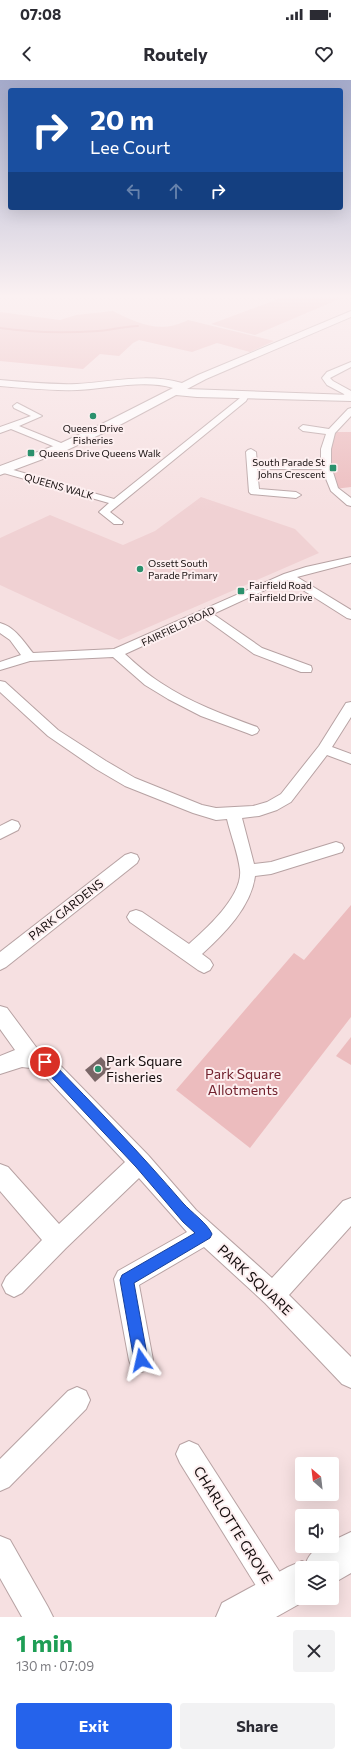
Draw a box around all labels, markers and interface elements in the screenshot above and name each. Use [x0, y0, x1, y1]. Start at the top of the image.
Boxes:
text: 07:08 [20, 5, 61, 23]
icon: back [16, 43, 38, 65]
text: Routely [143, 43, 208, 65]
icon: heart [313, 43, 335, 65]
text: 20 m [90, 102, 154, 136]
icon: right [24, 104, 76, 156]
text: Lee Court [90, 136, 170, 158]
icon: left [123, 180, 145, 202]
icon: ahead [165, 180, 187, 202]
icon: right [207, 180, 229, 202]
marker: Queens Drive Fisheries [88, 411, 98, 421]
place label: Queens Drive Fisheries [63, 422, 123, 446]
place label: Queens Drive Queens Walk [39, 447, 162, 459]
marker: Queens Drive Queens Walk [26, 448, 36, 458]
place label: South Parade St Johns Crescent [252, 456, 325, 480]
marker: South Parade St Johns Crescent [328, 463, 338, 473]
street label: QUEENS WALK [23, 470, 95, 502]
place label: Ossett South Parade Primary [148, 557, 218, 581]
marker: Ossett South Parade Primary [135, 564, 145, 574]
place label: Fairfield Road Fairfield Drive [249, 579, 313, 603]
marker: Fairfield Road Fairfield Drive [236, 586, 246, 596]
street label: FAIRFIELD ROAD [139, 604, 217, 648]
street label: PARK GARDENS [25, 876, 105, 943]
pin [28, 1045, 62, 1079]
icon: arrive [34, 1051, 56, 1073]
place label: Park Square Fisheries [106, 1052, 182, 1085]
marker: Park Square Fisheries [93, 1064, 103, 1074]
park label: Park Square Allotments [205, 1065, 281, 1098]
street label: PARK SQUARE [214, 1241, 296, 1319]
position arrow [120, 1339, 162, 1381]
north arrow [295, 1457, 339, 1501]
map controls [295, 1457, 339, 1605]
street label: CHARLOTTE GROVE [190, 1463, 276, 1587]
button: sound [295, 1509, 339, 1553]
button: layers [295, 1561, 339, 1605]
text: 1 min [16, 1628, 73, 1657]
button: close [293, 1630, 335, 1672]
text: 130 m · 07:09 [16, 1658, 94, 1674]
button: Exit [16, 1703, 172, 1749]
button: Share [180, 1703, 335, 1749]

